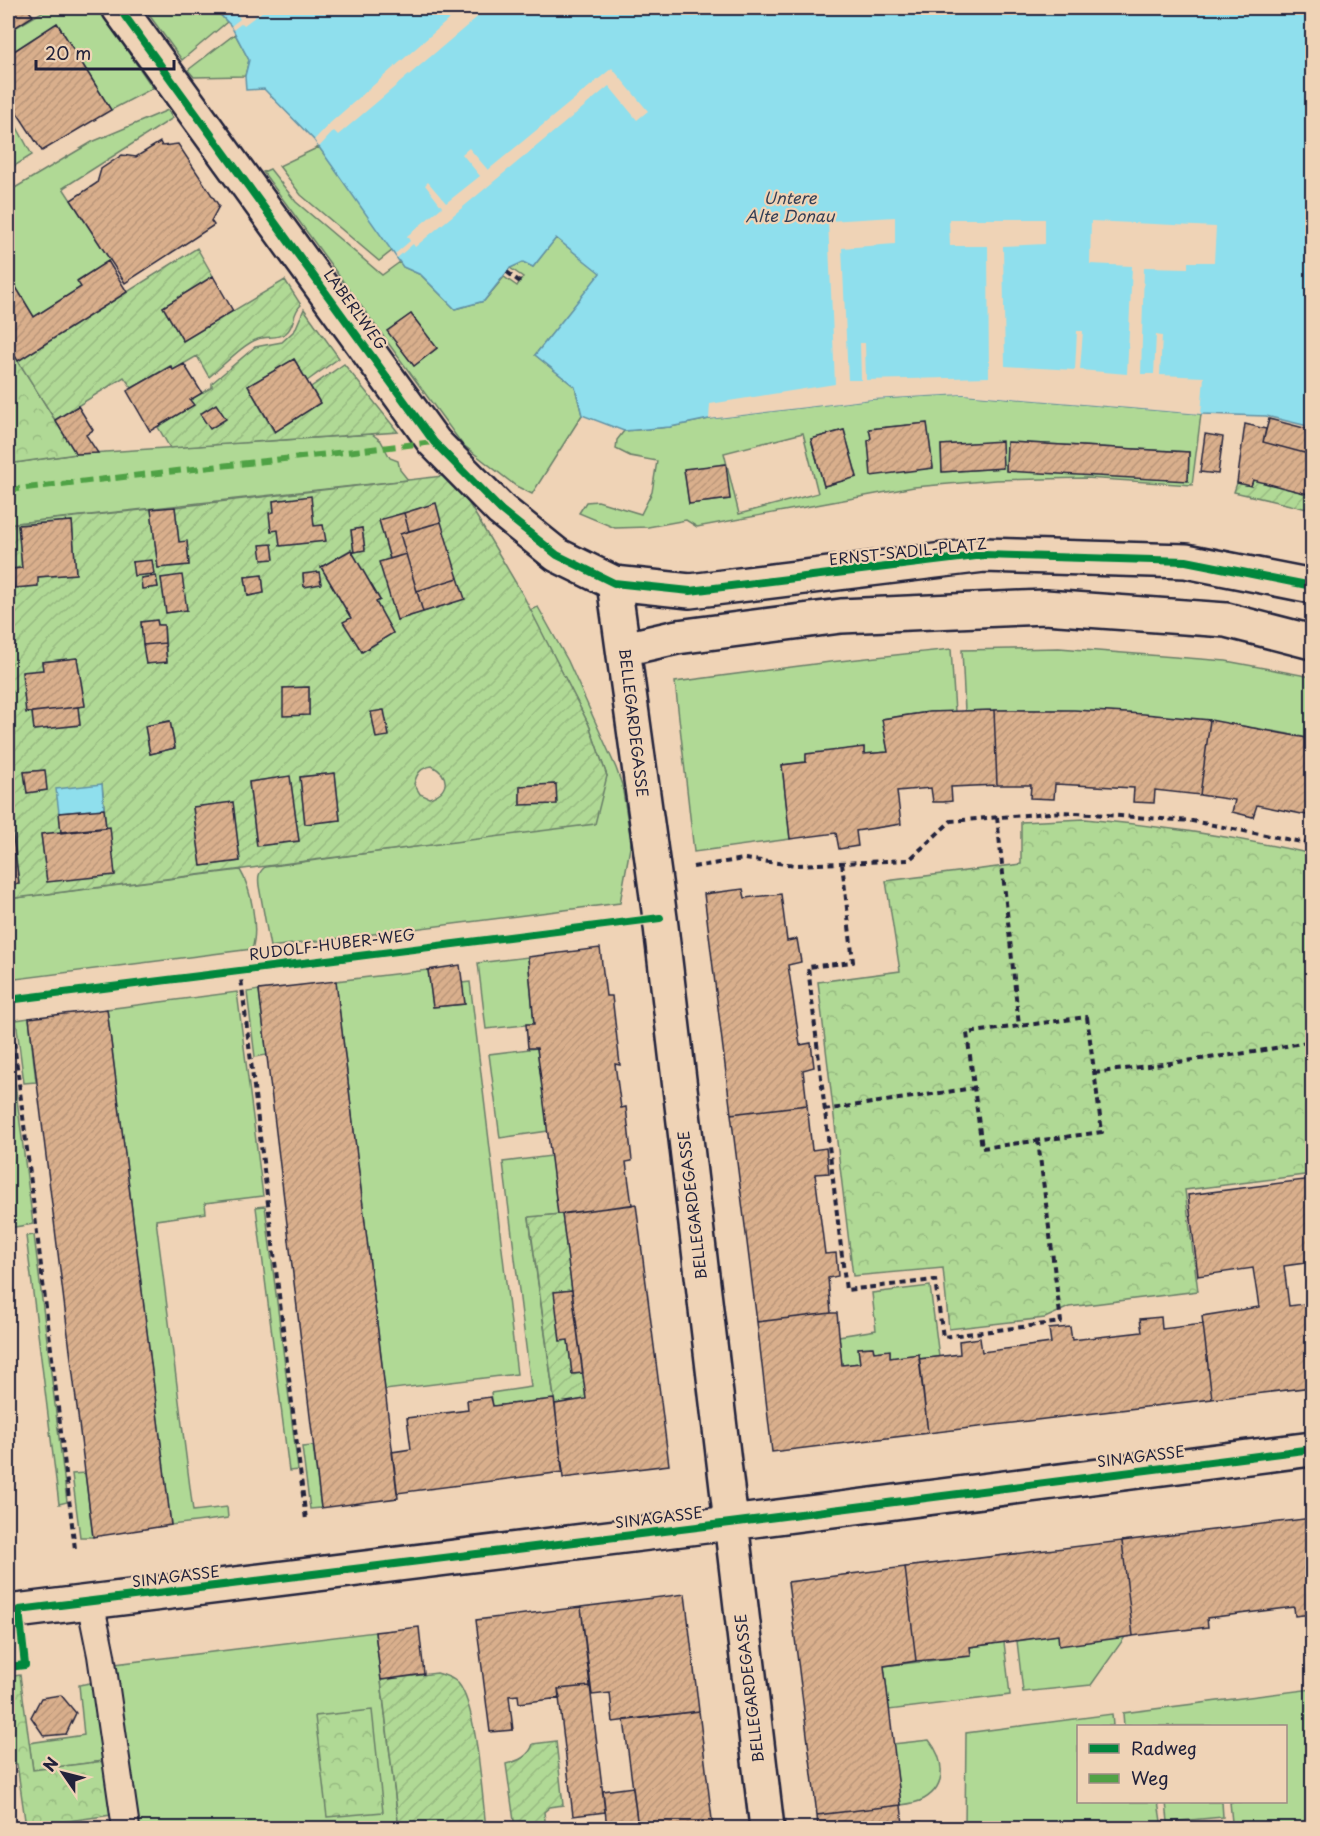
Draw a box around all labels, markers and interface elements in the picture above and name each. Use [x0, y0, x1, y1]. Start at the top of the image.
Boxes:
scale bar [36, 33, 174, 71]
text: 20 m [45, 39, 91, 66]
water label: Untere Alte Donau [746, 185, 836, 227]
street label: LABERLWEG [319, 264, 393, 354]
street label: ERNST-SADIL-PLATZ [828, 531, 988, 570]
street label: BELLEGARDEGASSE [614, 647, 655, 798]
street label: RUDOLF-HUBER-WEG [248, 922, 416, 965]
street label: BELLEGARDEGASSE [671, 1130, 712, 1281]
street label: SINAGASSE [1096, 1439, 1186, 1472]
street label: SINAGASSE [614, 1500, 704, 1533]
street label: SINAGASSE [131, 1559, 221, 1592]
street label: BELLEGARDEGASSE [728, 1613, 769, 1764]
legend [1077, 1725, 1287, 1803]
text: Radweg [1131, 1734, 1197, 1761]
north arrow [33, 1743, 93, 1803]
text: N [36, 1752, 63, 1776]
text: Weg [1131, 1764, 1169, 1791]

